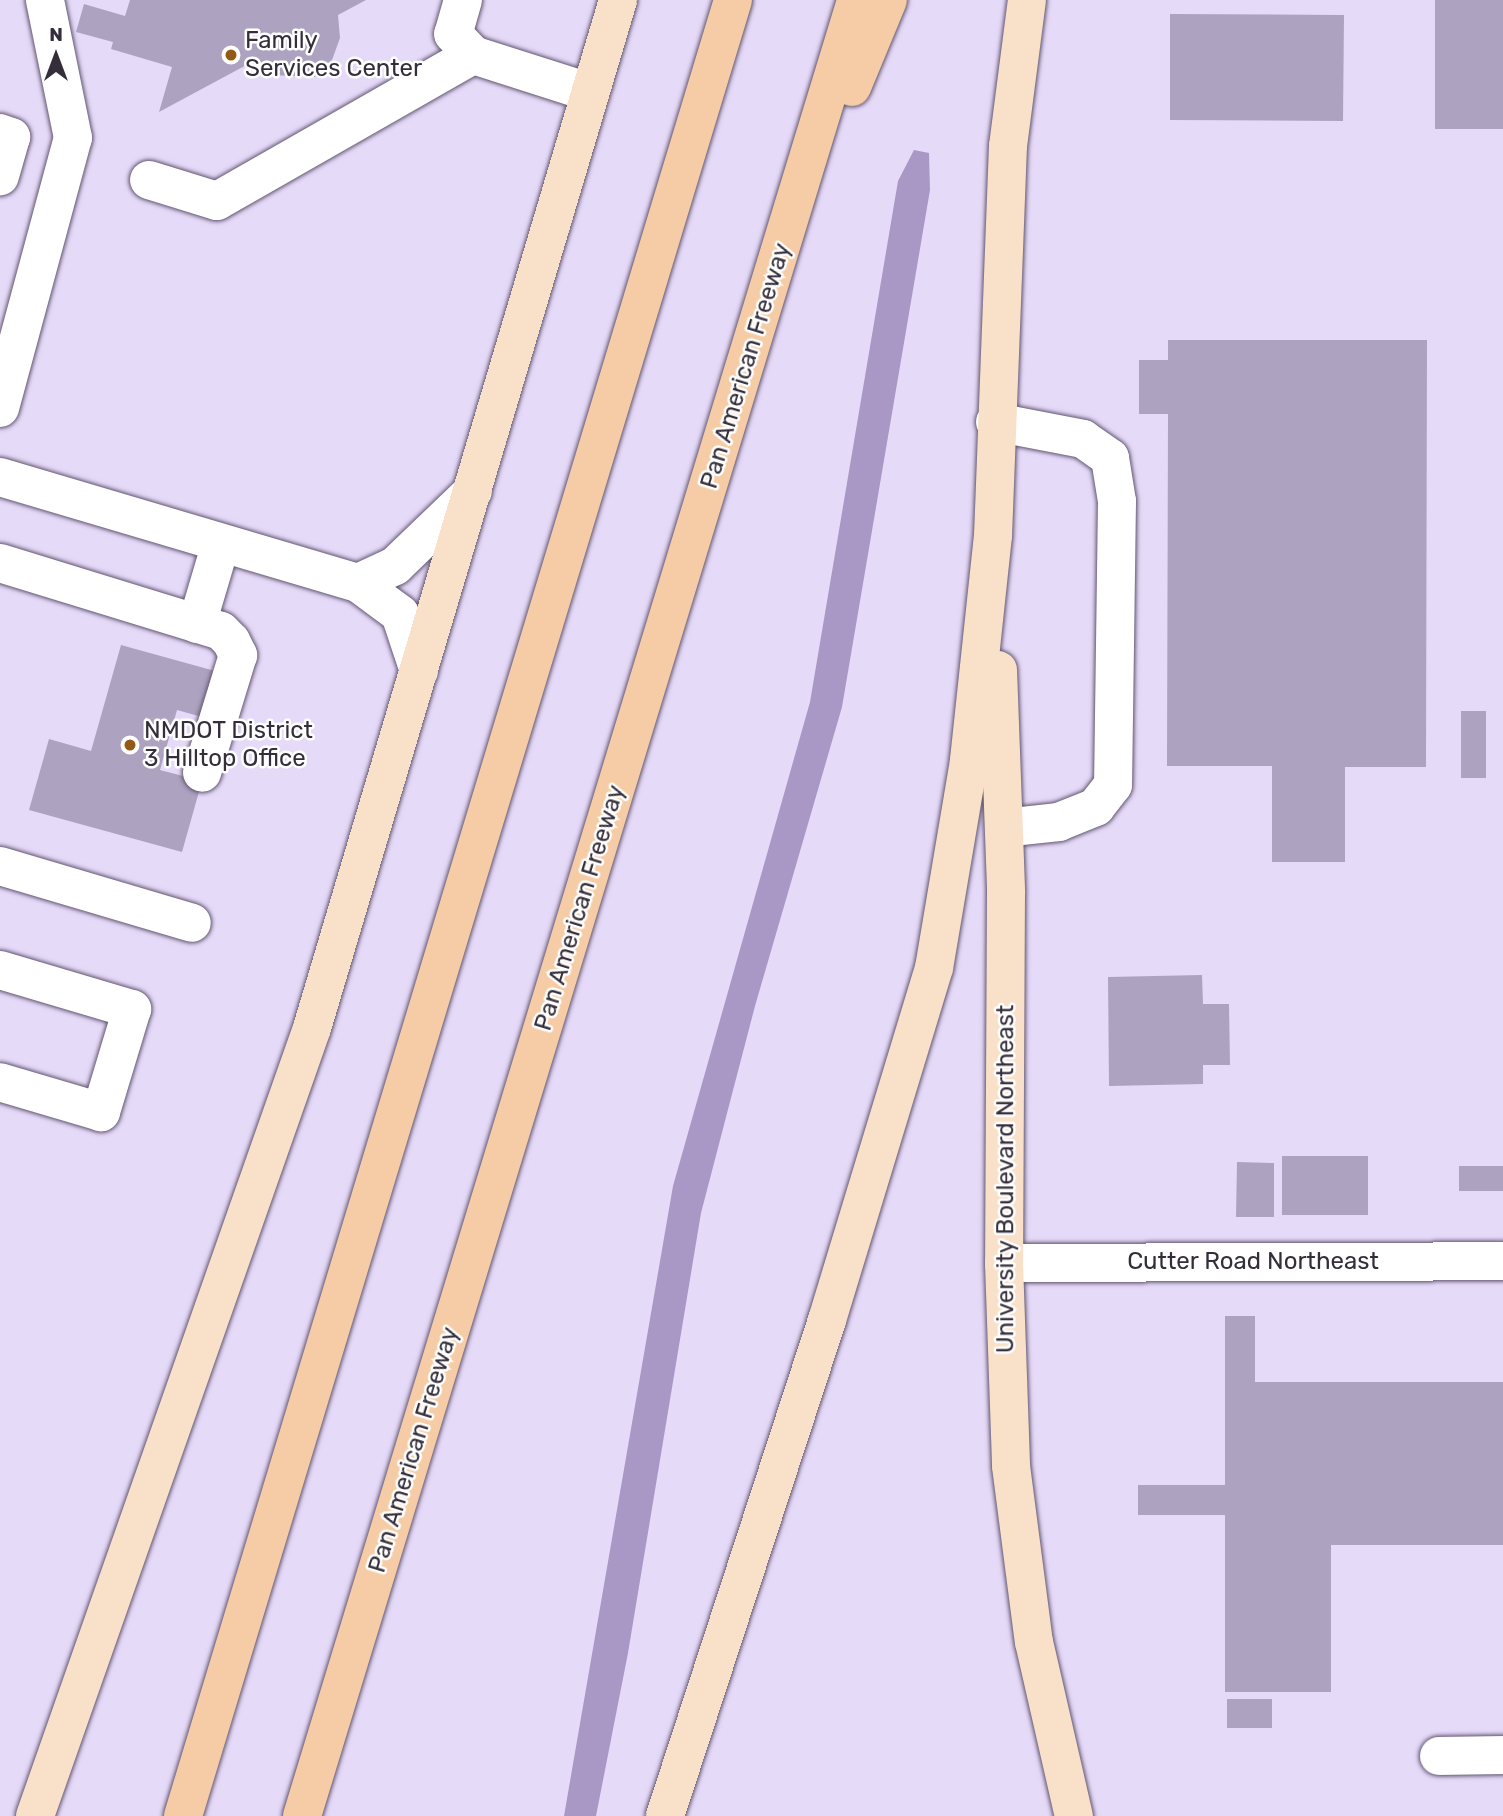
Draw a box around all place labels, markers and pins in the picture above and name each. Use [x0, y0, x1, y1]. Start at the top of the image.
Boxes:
place label: Family Services Center [245, 27, 422, 83]
marker: Family Services Center [223, 47, 239, 63]
place label: NMDOT District 3 Hilltop Office [144, 717, 313, 773]
marker: NMDOT District 3 Hilltop Office [122, 737, 138, 753]

